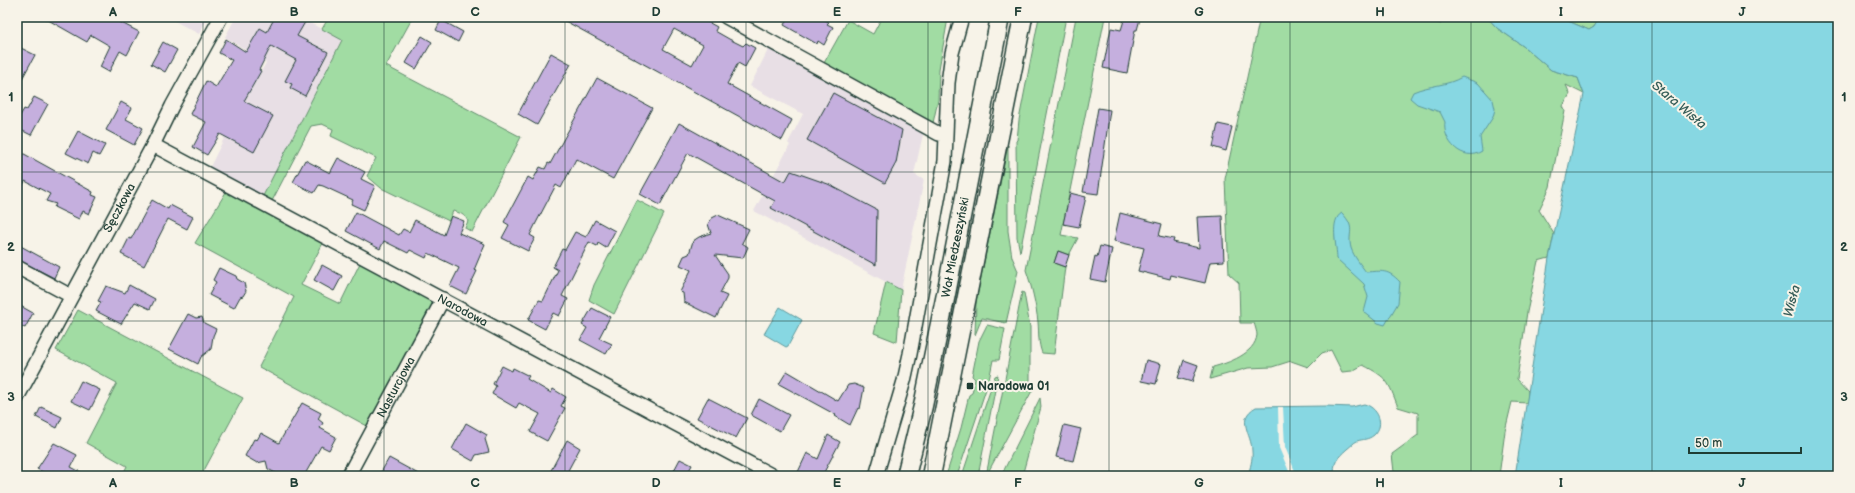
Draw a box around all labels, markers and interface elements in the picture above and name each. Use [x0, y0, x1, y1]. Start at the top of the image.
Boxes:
text: A [108, 4, 117, 20]
text: B [289, 4, 299, 20]
text: C [470, 4, 480, 20]
text: D [651, 4, 661, 20]
text: E [833, 4, 842, 20]
text: F [1014, 4, 1022, 20]
text: G [1194, 4, 1204, 20]
text: H [1375, 4, 1385, 20]
text: I [1559, 4, 1563, 20]
text: J [1738, 4, 1746, 20]
water label: Stara Wisła [1648, 77, 1710, 133]
text: 1 [8, 89, 14, 105]
text: 1 [1841, 89, 1847, 105]
street label: Sęczkowa [100, 180, 139, 235]
street label: Wał Miedzeszyński [938, 195, 972, 299]
text: 2 [7, 239, 15, 255]
text: 2 [1840, 239, 1848, 255]
water label: Wisła [1780, 283, 1804, 319]
street label: Narodowa [435, 291, 491, 330]
street label: Nasturcjowa [373, 354, 418, 420]
place label: Narodowa 01 [978, 379, 1050, 394]
marker: Narodowa 01 [965, 381, 975, 391]
text: 3 [7, 389, 15, 405]
text: 3 [1840, 389, 1848, 405]
scale bar [1689, 429, 1801, 455]
text: 50 m [1695, 436, 1722, 451]
text: A [108, 475, 117, 491]
text: B [289, 475, 299, 491]
text: C [470, 475, 480, 491]
text: D [651, 475, 661, 491]
text: E [833, 475, 842, 491]
text: F [1014, 475, 1022, 491]
text: G [1194, 475, 1204, 491]
text: H [1375, 475, 1385, 491]
text: I [1559, 475, 1563, 491]
text: J [1738, 475, 1746, 491]

